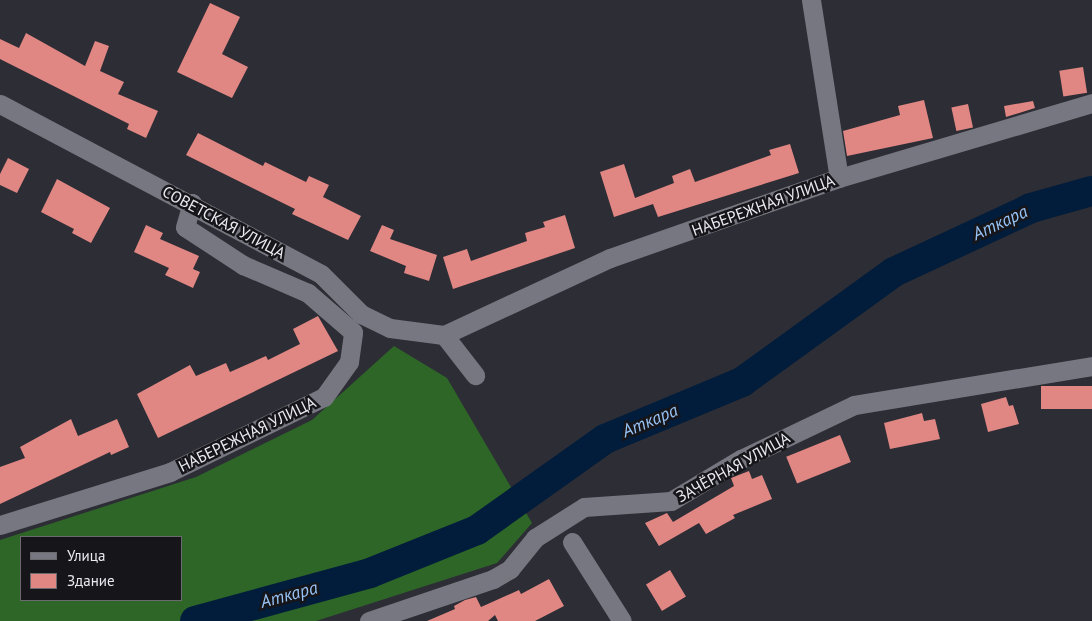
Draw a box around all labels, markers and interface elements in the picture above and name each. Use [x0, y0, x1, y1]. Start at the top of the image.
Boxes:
street label: НАБЕРЕЖНАЯ УЛИЦА [689, 170, 837, 240]
street label: СОВЕТСКАЯ УЛИЦА [159, 181, 289, 263]
water label: Аткара [969, 201, 1031, 245]
street label: НАБЕРЕЖНАЯ УЛИЦА [175, 392, 319, 476]
water label: Аткара [619, 400, 681, 442]
street label: ЗАЧЁРНАЯ УЛИЦА [673, 428, 793, 506]
legend [20, 536, 182, 601]
text: Улица [67, 546, 105, 565]
text: Здание [67, 571, 115, 590]
water label: Аткара [258, 577, 320, 613]

